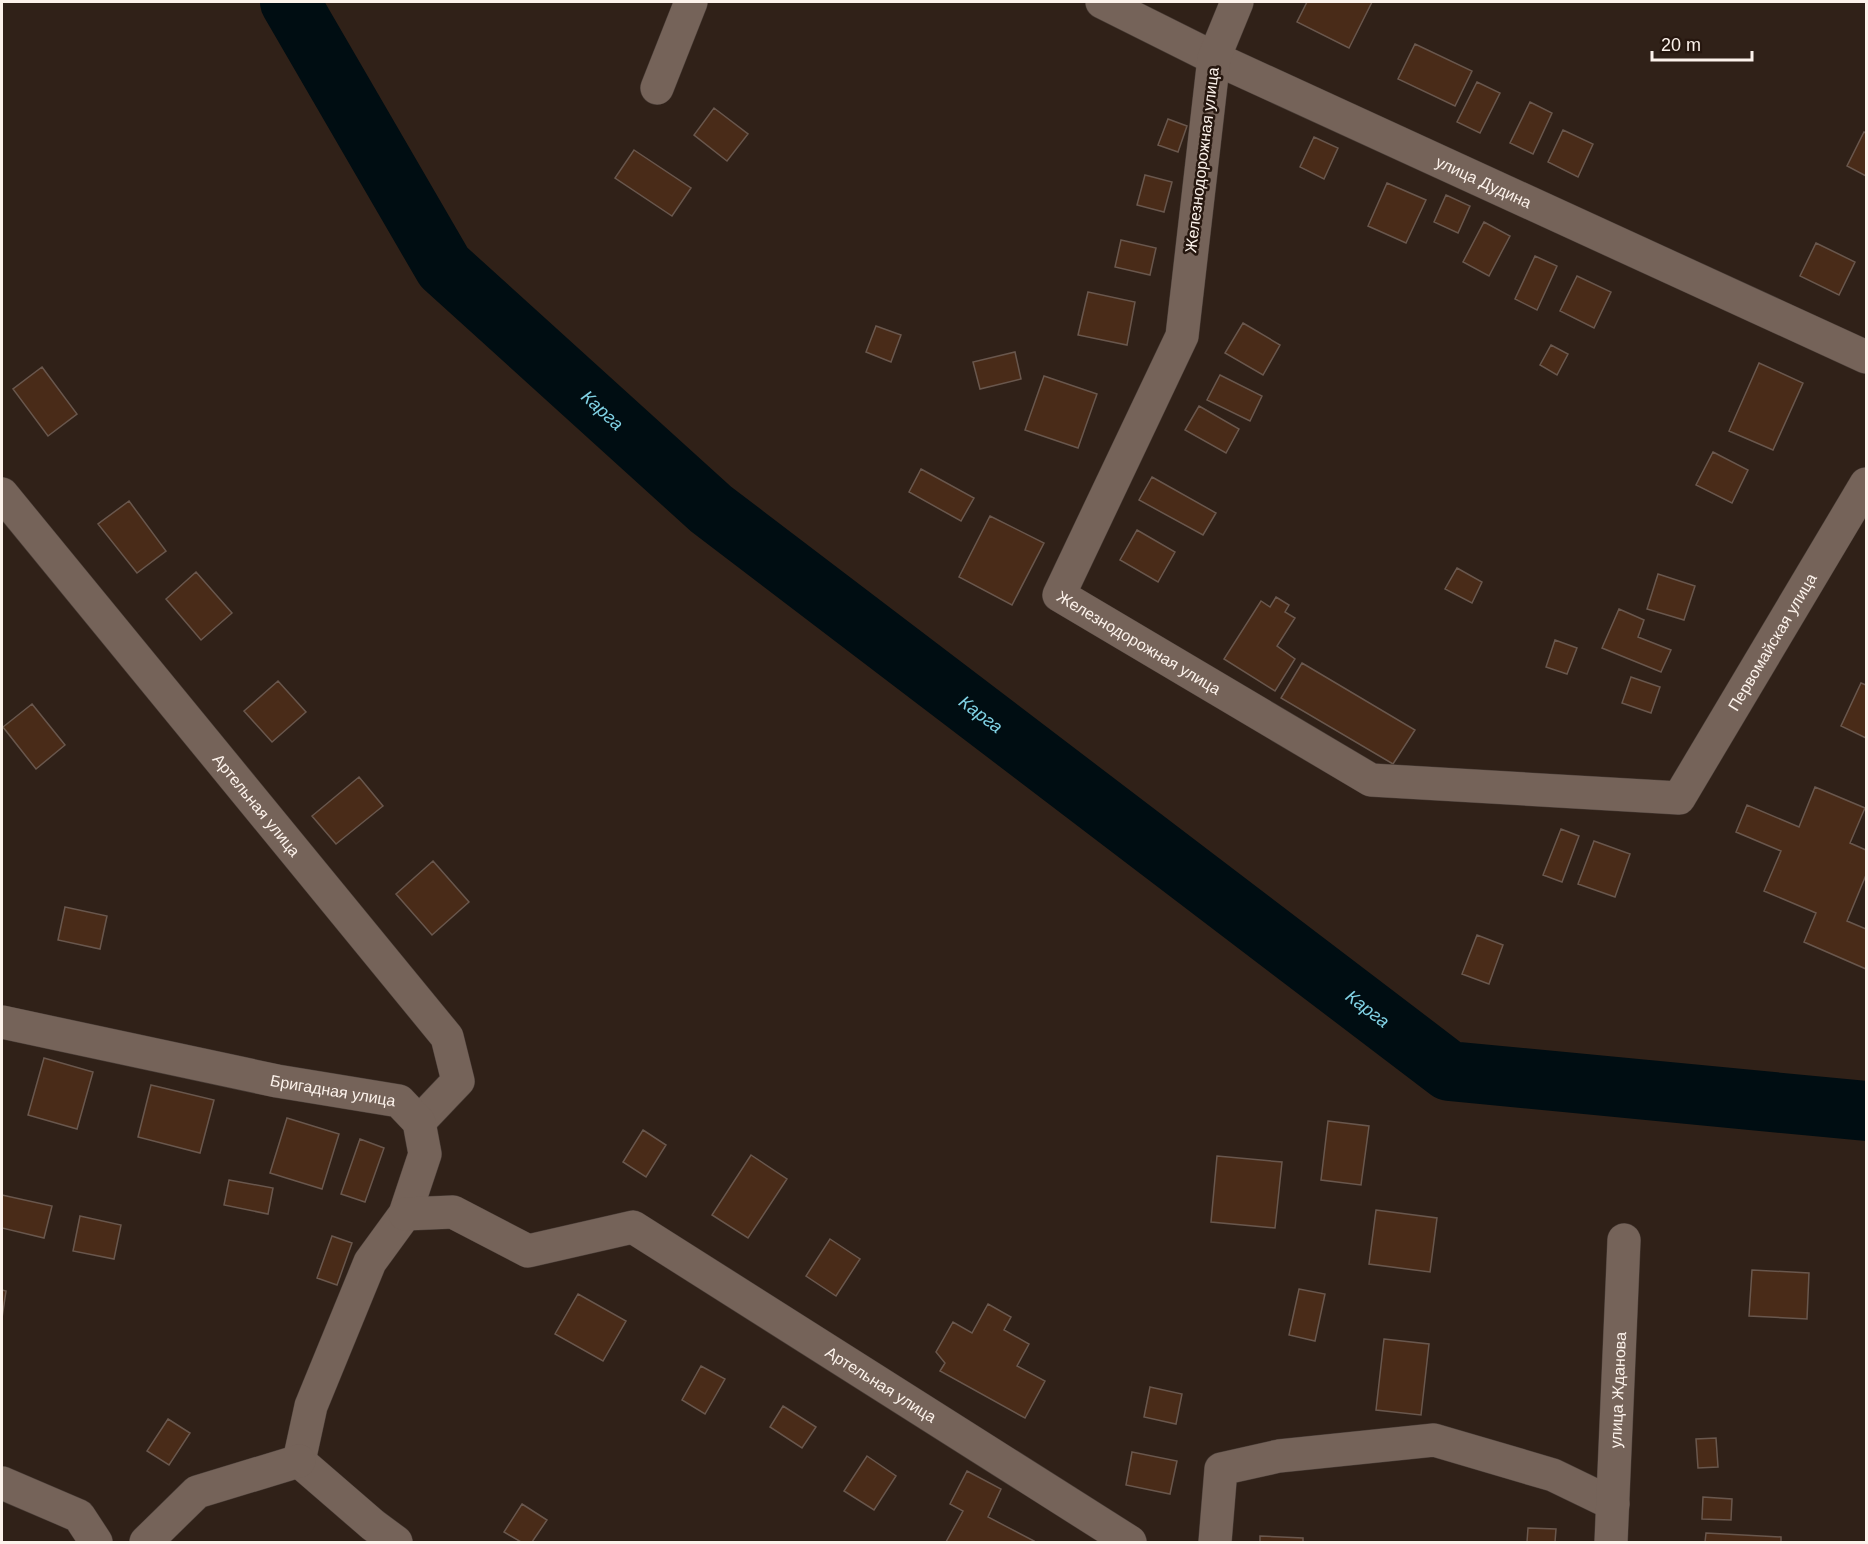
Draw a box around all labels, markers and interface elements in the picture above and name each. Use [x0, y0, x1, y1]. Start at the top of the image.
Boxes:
scale bar [1652, 24, 1752, 62]
text: 20 m [1661, 35, 1701, 55]
street label: Железнодорожная улица [1182, 66, 1222, 254]
street label: улица Дудина [1433, 152, 1534, 211]
water label: Карга [577, 386, 627, 434]
street label: Первомайская улица [1725, 570, 1819, 714]
street label: Железнодорожная улица [1054, 587, 1224, 697]
water label: Карга [955, 692, 1007, 737]
street label: Артельная улица [210, 750, 304, 860]
water label: Карга [1342, 986, 1393, 1032]
street label: Бригадная улица [269, 1071, 397, 1109]
street label: улица Жданова [1607, 1331, 1629, 1449]
street label: Артельная улица [823, 1343, 939, 1426]

